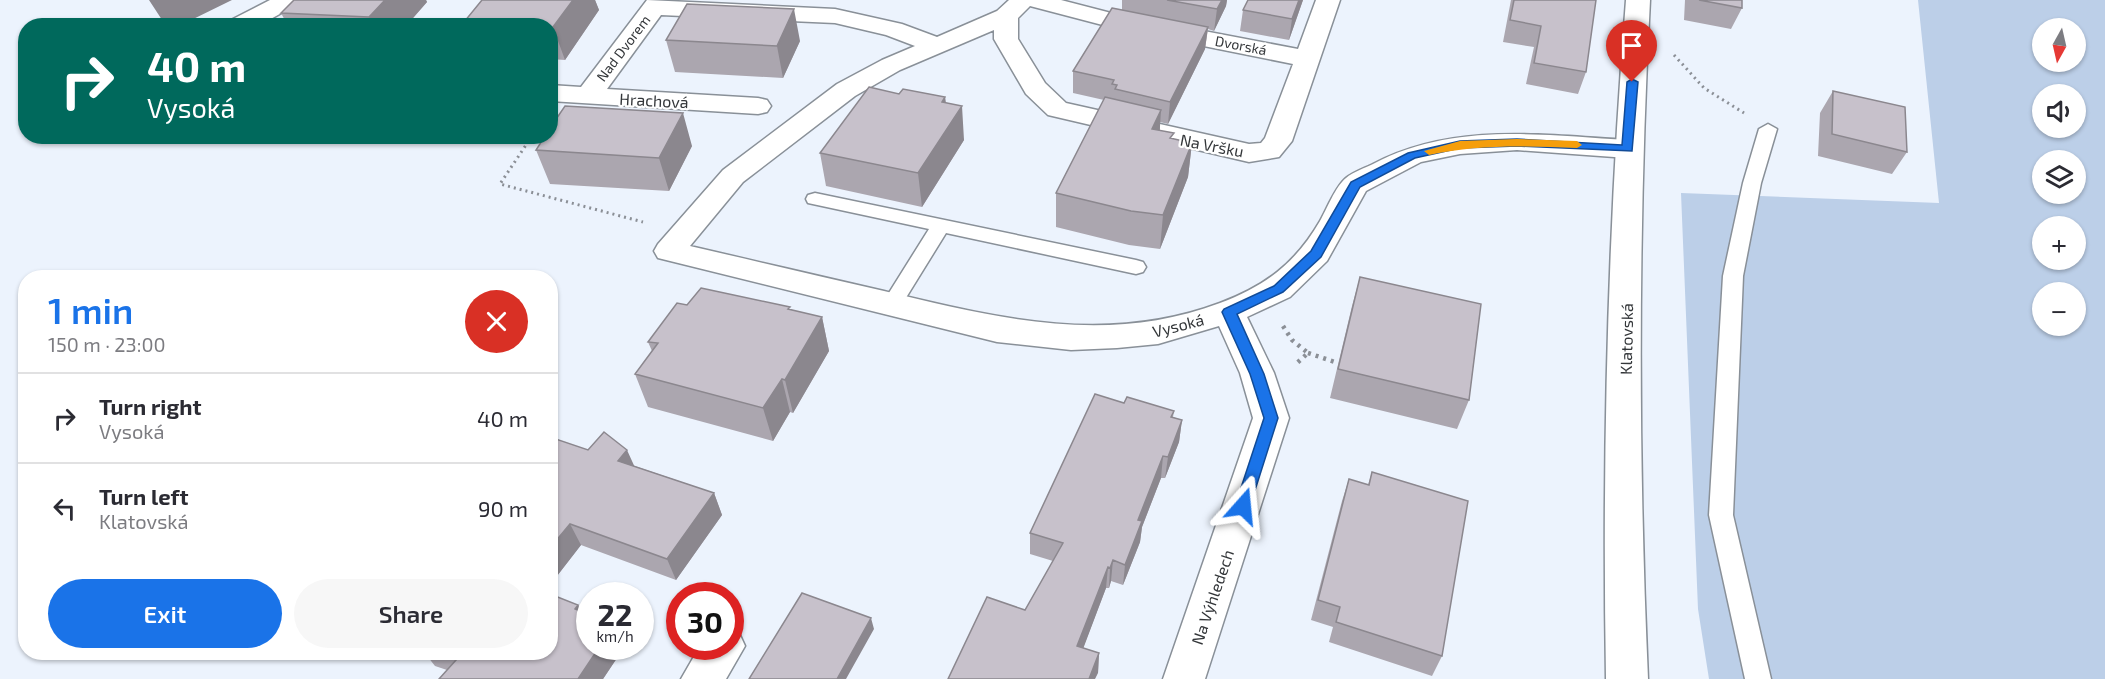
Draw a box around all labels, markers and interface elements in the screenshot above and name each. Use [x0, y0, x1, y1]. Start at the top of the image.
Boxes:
street label: Nad Dvorem [593, 12, 653, 84]
north arrow [2032, 18, 2086, 72]
map controls [2032, 18, 2086, 336]
pin [1606, 20, 1657, 82]
icon: arrive [1615, 29, 1648, 62]
street label: Dvorská [1214, 32, 1268, 58]
text: 40 m [147, 40, 246, 90]
icon: right [48, 42, 126, 120]
button: sound [2032, 84, 2086, 138]
street label: Hrachová [619, 89, 689, 111]
text: Vysoká [147, 91, 235, 123]
street label: Na Vršku [1179, 130, 1245, 160]
button: layers [2032, 150, 2086, 204]
button: + [2032, 216, 2086, 270]
button: − [2032, 282, 2086, 336]
text: 1 min [48, 288, 133, 331]
button: close [465, 290, 528, 353]
street label: Klatovská [1616, 303, 1636, 375]
street label: Vysoká [1150, 309, 1206, 341]
text: 150 m · 23:00 [48, 332, 166, 356]
text: Turn right [99, 393, 201, 419]
icon: right [48, 402, 81, 435]
text: 40 m [477, 405, 528, 431]
text: Vysoká [99, 419, 164, 443]
position arrow [1211, 474, 1275, 538]
text: Turn left [99, 483, 188, 509]
icon: left [48, 492, 81, 525]
text: 90 m [478, 495, 528, 521]
text: Klatovská [99, 509, 189, 533]
street label: Na Výhledech [1187, 547, 1237, 647]
button: Exit [48, 579, 282, 648]
button: Share [294, 579, 528, 648]
speed limit sign: 30 [666, 582, 744, 660]
text: 22 [598, 596, 632, 632]
text: km/h [596, 627, 634, 645]

